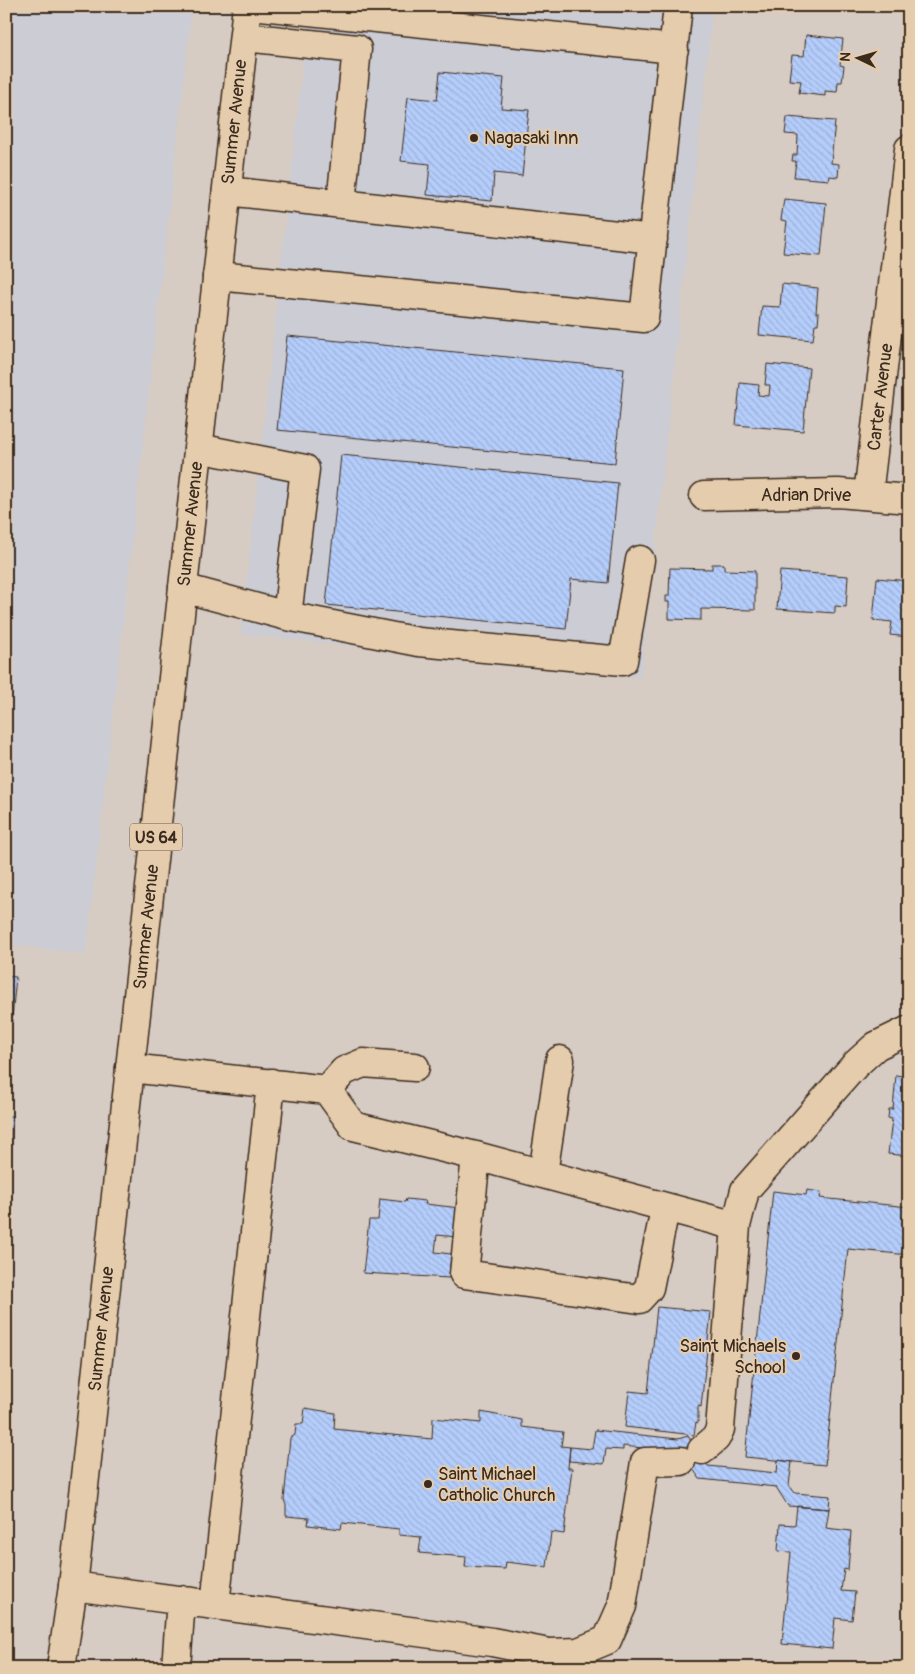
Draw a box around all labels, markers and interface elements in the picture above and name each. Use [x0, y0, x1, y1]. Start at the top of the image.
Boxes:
north arrow [832, 32, 882, 82]
text: N [837, 51, 854, 62]
street label: Summer Avenue [217, 58, 253, 186]
place label: Nagasaki Inn [484, 127, 578, 150]
marker: Nagasaki Inn [468, 132, 480, 144]
street label: Carter Avenue [863, 342, 898, 452]
street label: Summer Avenue [173, 460, 209, 588]
street label: Adrian Drive [761, 484, 851, 507]
road number: US 64 [130, 824, 182, 850]
street label: Summer Avenue [129, 863, 165, 991]
street label: Summer Avenue [84, 1265, 120, 1393]
place label: Saint Michaels School [680, 1335, 786, 1379]
marker: Saint Michaels School [790, 1350, 802, 1362]
place label: Saint Michael Catholic Church [438, 1463, 555, 1507]
marker: Saint Michael Catholic Church [422, 1478, 434, 1490]

